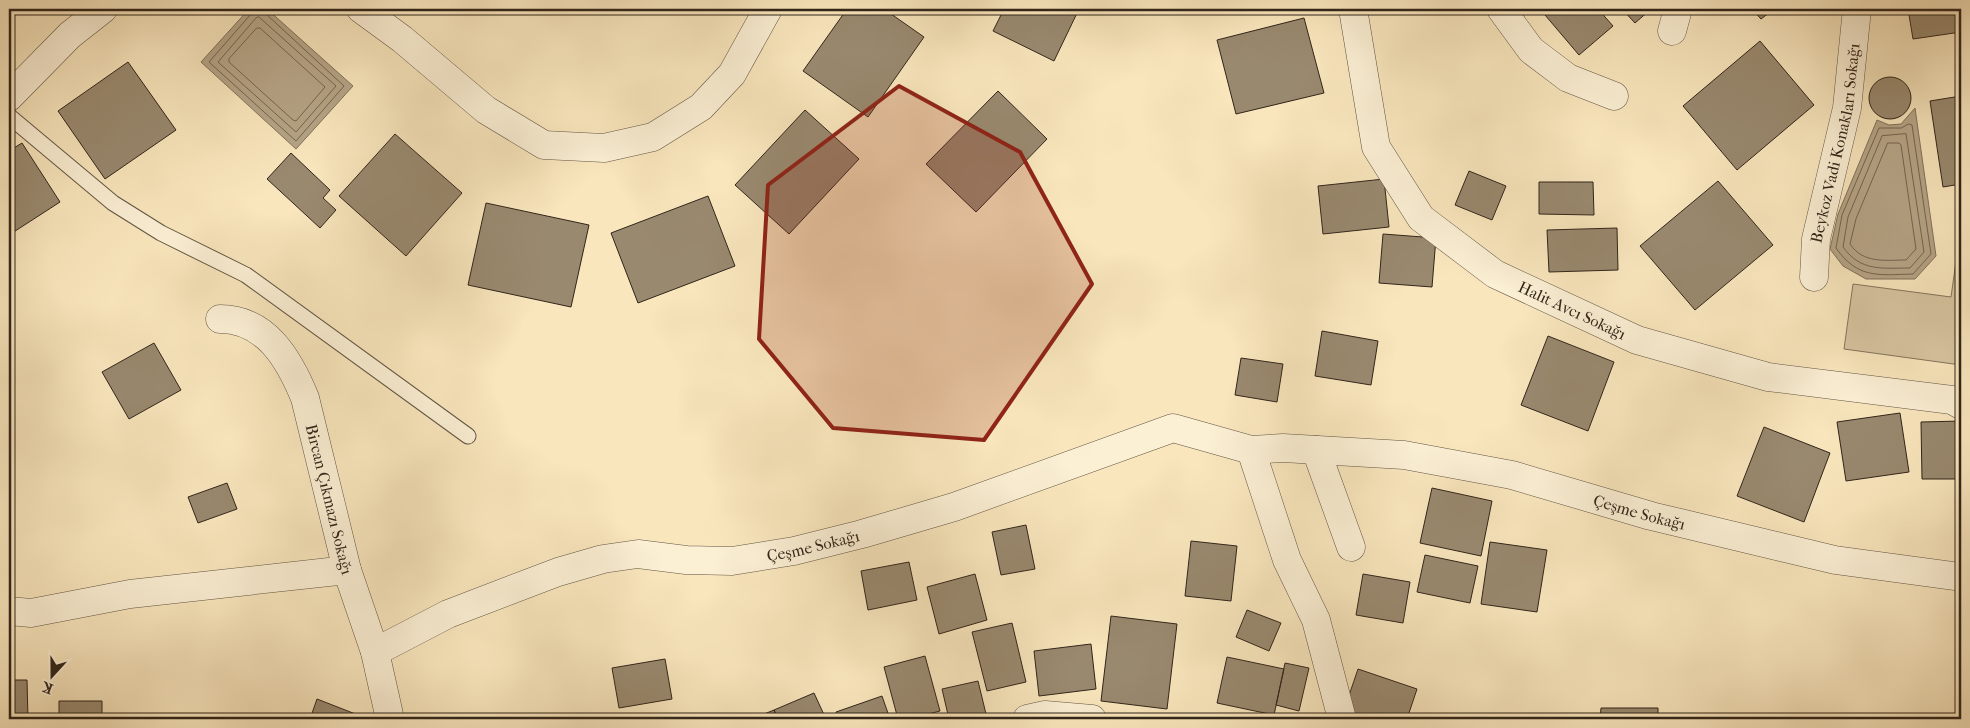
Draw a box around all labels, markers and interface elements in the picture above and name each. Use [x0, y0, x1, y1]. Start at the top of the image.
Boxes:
street label: Beykoz Vadi Konakları Sokağı [1806, 42, 1863, 245]
street label: Halit Avcı Sokağı [1515, 277, 1629, 344]
street label: Bircan Çıkmazı Sokağı [302, 422, 357, 577]
street label: Çeşme Sokağı [1591, 491, 1687, 534]
street label: Çeşme Sokağı [765, 526, 861, 566]
north arrow [28, 650, 78, 700]
text: K [39, 678, 55, 697]

